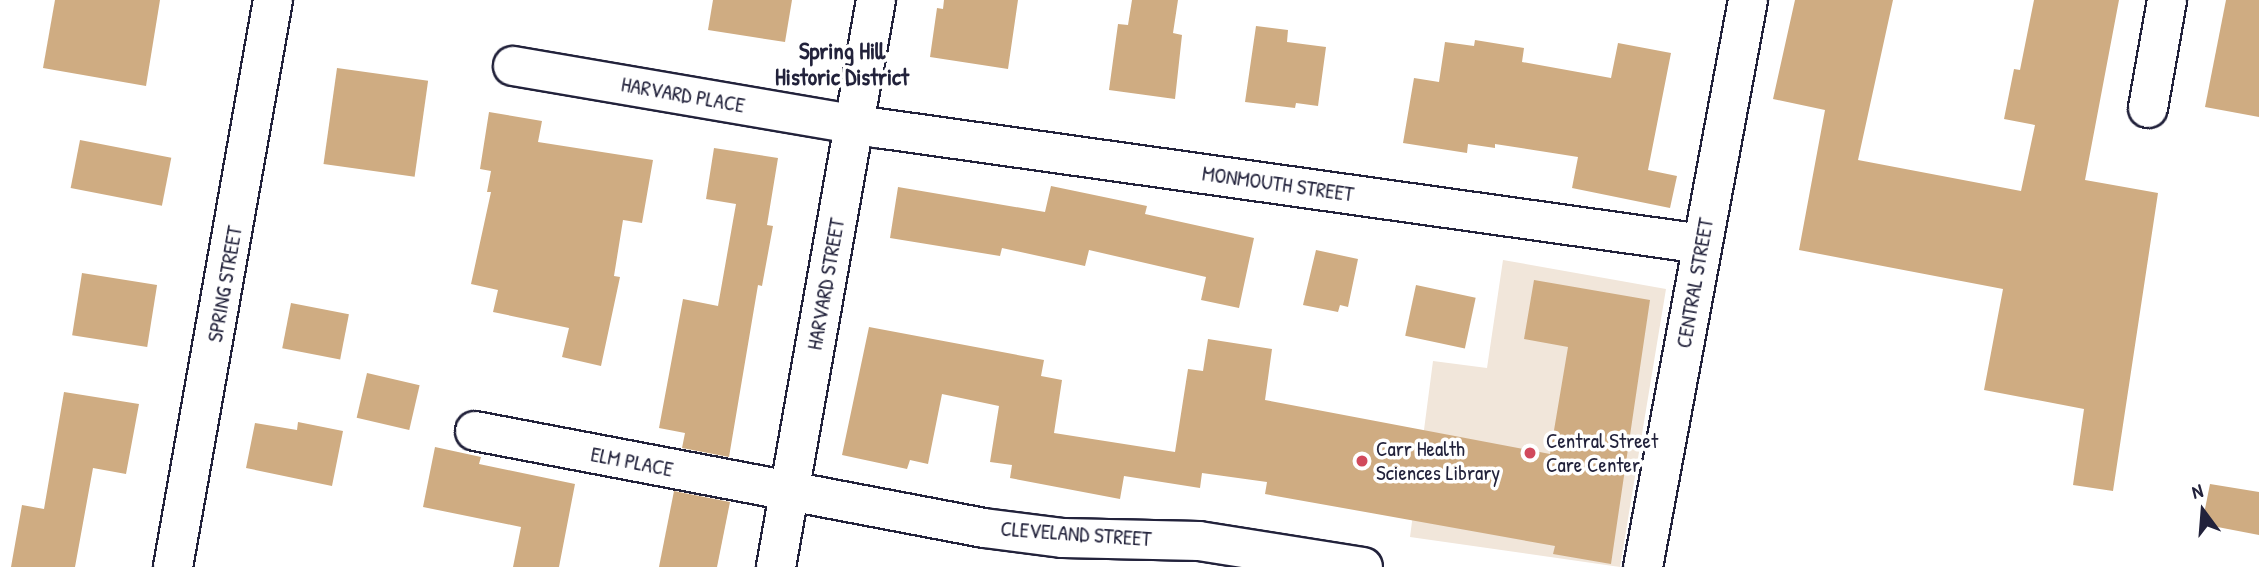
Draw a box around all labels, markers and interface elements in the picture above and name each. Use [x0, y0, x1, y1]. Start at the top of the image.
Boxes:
district label: Spring Hill Historic District [775, 37, 909, 91]
street label: HARVARD PLACE [619, 72, 747, 118]
street label: MONMOUTH STREET [1201, 161, 1355, 207]
street label: HARVARD STREET [802, 216, 850, 352]
street label: CENTRAL STREET [1671, 216, 1719, 350]
street label: SPRING STREET [202, 224, 248, 344]
place label: Central Street Care Center [1546, 428, 1658, 478]
place label: Carr Health Sciences Library [1376, 436, 1500, 486]
street label: ELM PLACE [589, 442, 675, 482]
marker: Central Street Care Center [1520, 443, 1540, 463]
marker: Carr Health Sciences Library [1354, 453, 1370, 469]
north arrow [2168, 476, 2238, 546]
text: N [2189, 477, 2206, 505]
street label: CLEVELAND STREET [1000, 516, 1152, 552]

